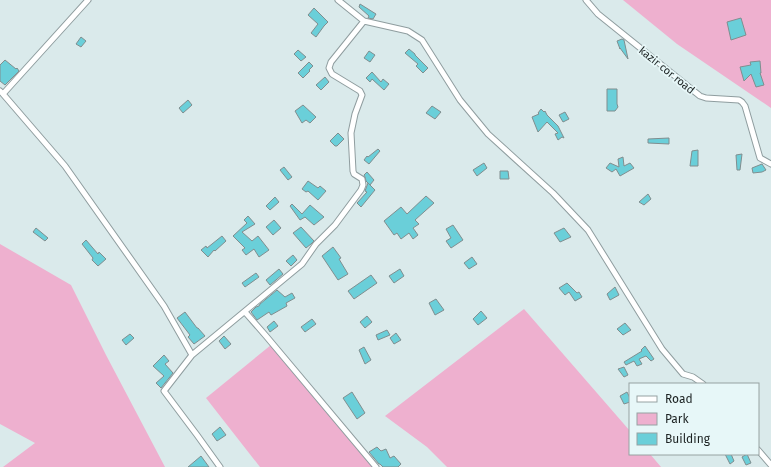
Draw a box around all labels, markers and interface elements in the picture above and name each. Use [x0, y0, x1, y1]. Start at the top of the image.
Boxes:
street label: kazir cor road [636, 44, 697, 97]
legend [629, 383, 759, 455]
text: Road [665, 392, 693, 406]
text: Park [665, 412, 689, 426]
text: Building [665, 432, 711, 446]

